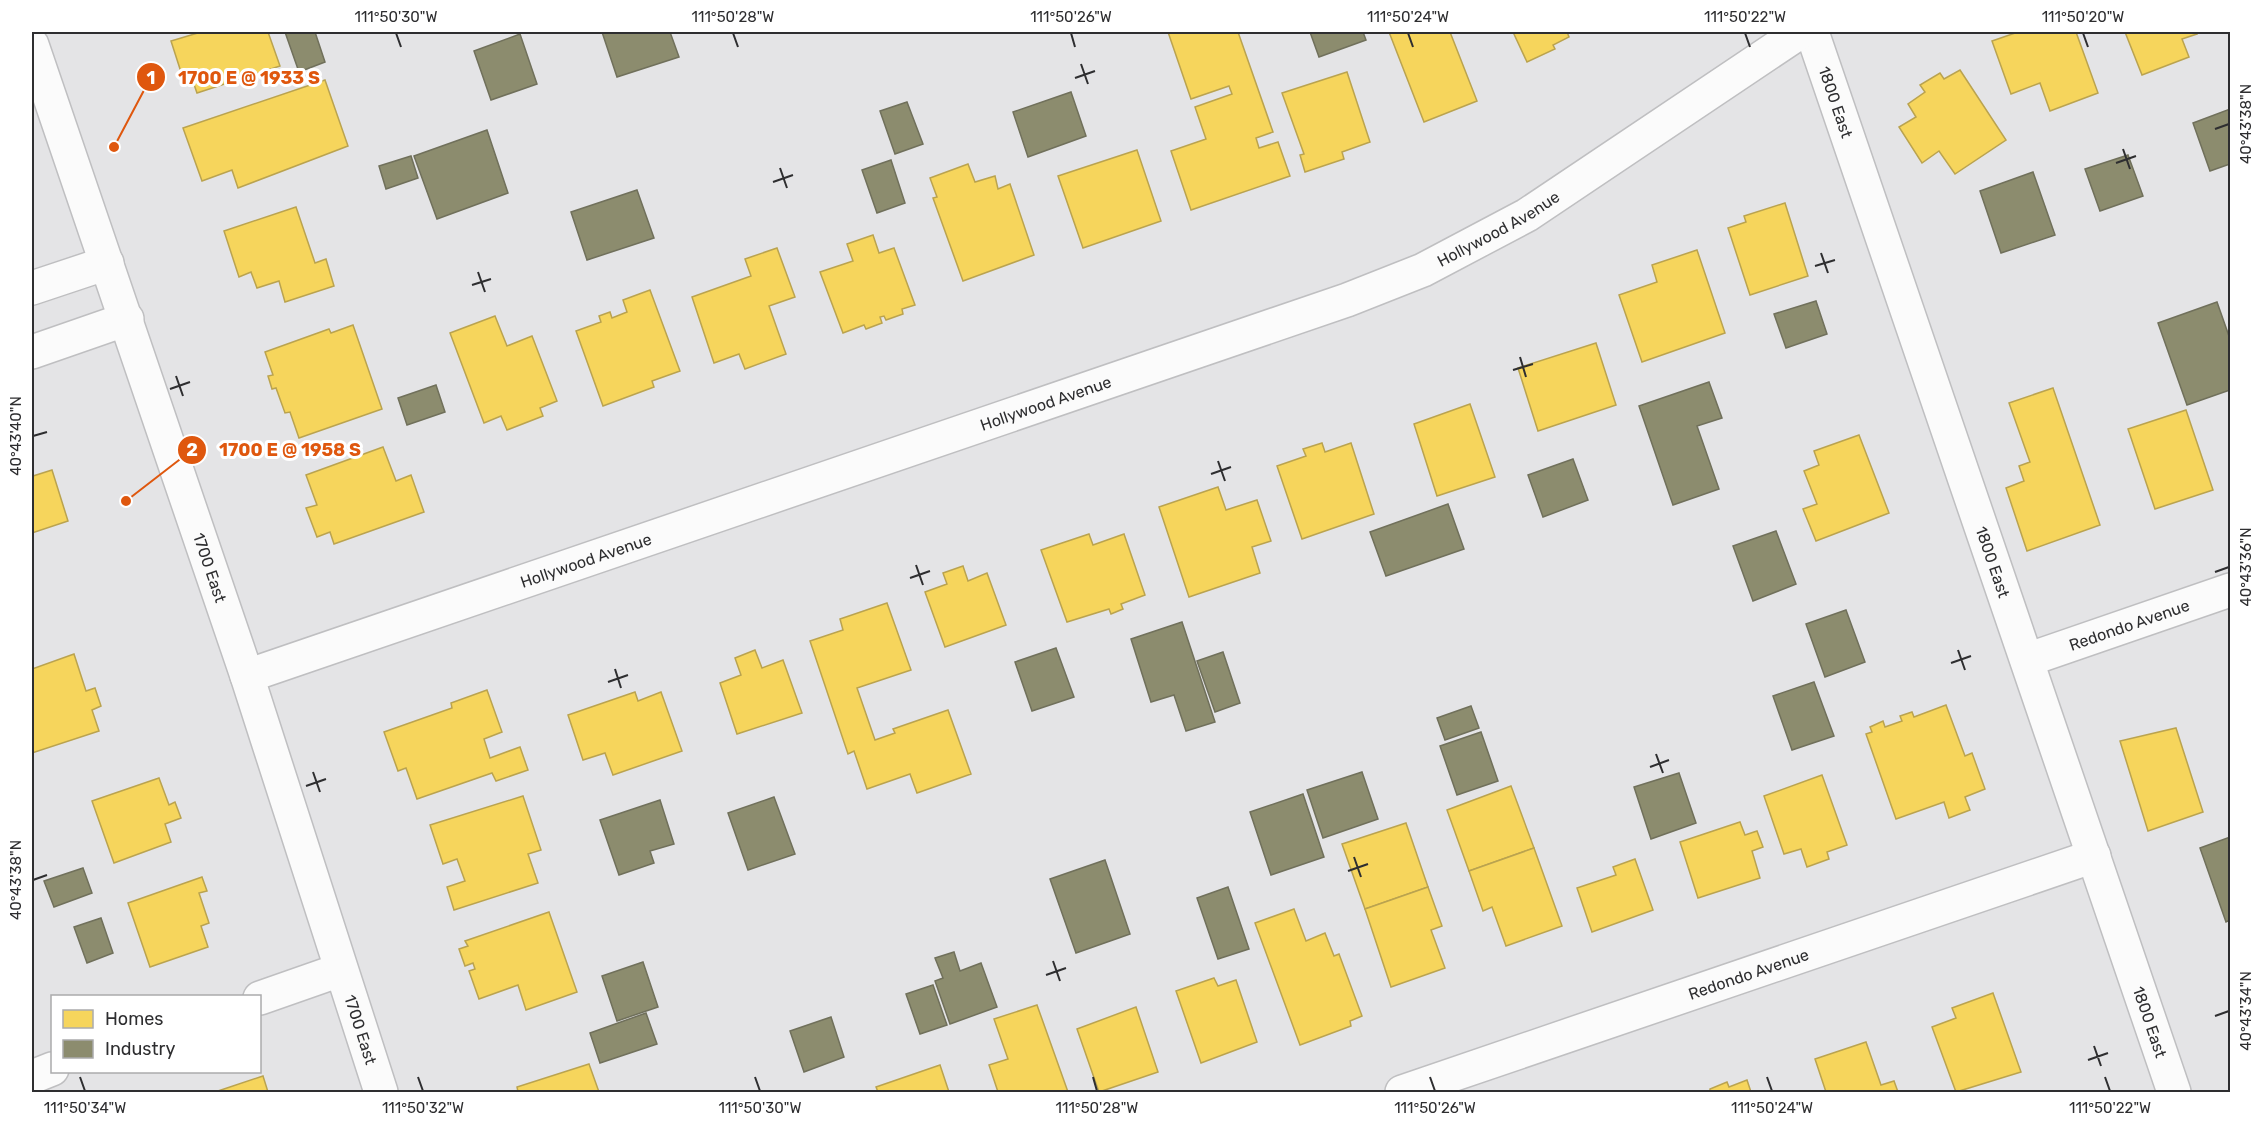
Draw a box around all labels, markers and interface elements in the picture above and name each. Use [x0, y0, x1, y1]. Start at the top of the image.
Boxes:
text: 111°50'30"W [355, 8, 437, 26]
text: 111°50'28"W [692, 8, 774, 26]
text: 111°50'26"W [1030, 8, 1112, 26]
text: 111°50'24"W [1367, 8, 1449, 26]
text: 111°50'22"W [1704, 8, 1786, 26]
text: 111°50'20"W [2042, 8, 2124, 26]
callout: 1700 E @ 1933 S [136, 59, 332, 95]
street label: 1800 East [1814, 64, 1856, 140]
text: 1 [147, 67, 155, 89]
text: 1700 E @ 1933 S [178, 67, 320, 89]
text: 40°43'38"N [2237, 84, 2255, 164]
street label: Hollywood Avenue [1434, 187, 1563, 271]
street label: Hollywood Avenue [978, 372, 1114, 435]
text: 40°43'40"N [7, 396, 25, 476]
callout: 1700 E @ 1958 S [177, 432, 373, 468]
text: 2 [186, 439, 198, 461]
text: 1700 E @ 1958 S [219, 439, 361, 461]
street label: 1800 East [1972, 524, 2014, 600]
text: 40°43'36"N [2237, 527, 2255, 607]
street label: Hollywood Avenue [518, 529, 654, 592]
street label: 1700 East [189, 530, 230, 605]
street label: Redondo Avenue [2067, 596, 2192, 655]
text: 40°43'38"N [7, 840, 25, 920]
street label: Redondo Avenue [1686, 945, 1811, 1004]
text: 40°43'34"N [2237, 971, 2255, 1051]
street label: 1800 East [2129, 984, 2171, 1060]
street label: 1700 East [340, 992, 381, 1067]
legend [51, 995, 261, 1073]
text: Homes [105, 1008, 163, 1030]
text: Industry [105, 1038, 175, 1060]
text: 111°50'34"W [44, 1099, 126, 1117]
text: 111°50'32"W [382, 1099, 464, 1117]
text: 111°50'30"W [719, 1099, 801, 1117]
text: 111°50'28"W [1056, 1099, 1138, 1117]
text: 111°50'26"W [1394, 1099, 1476, 1117]
text: 111°50'24"W [1731, 1099, 1813, 1117]
text: 111°50'22"W [2069, 1099, 2151, 1117]

